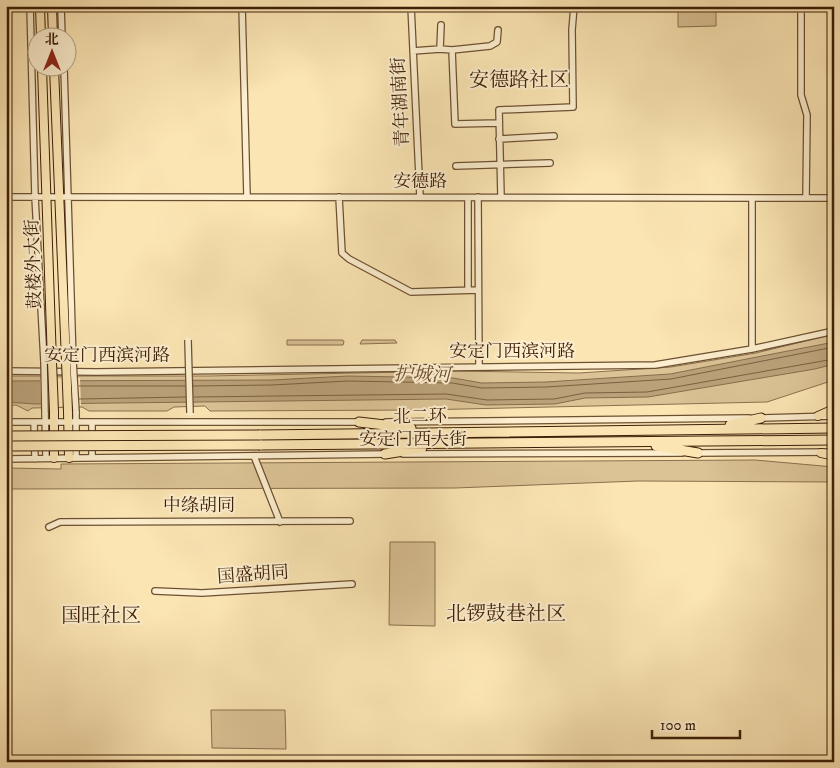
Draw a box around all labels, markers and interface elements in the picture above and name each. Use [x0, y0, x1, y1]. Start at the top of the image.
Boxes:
north arrow [28, 28, 78, 78]
text: 北 [45, 31, 59, 49]
street label: 青年湖南街 [388, 56, 414, 148]
district label: 安德路社区 [469, 68, 569, 93]
street label: 安德路 [393, 171, 447, 193]
street label: 鼓楼外大街 [21, 219, 47, 309]
street label: 安定门西滨河路 [449, 341, 575, 363]
street label: 安定门西滨河路 [44, 345, 170, 367]
water label: 护城河 [393, 363, 454, 387]
street label: 北二环 [393, 406, 447, 428]
street label: 安定门西大街 [359, 429, 467, 451]
street label: 中绦胡同 [163, 495, 235, 517]
street label: 国盛胡同 [216, 562, 290, 588]
district label: 北锣鼓巷社区 [446, 602, 566, 627]
district label: 国旺社区 [61, 604, 141, 629]
scale bar [652, 708, 740, 740]
text: 100 m [660, 716, 696, 735]

